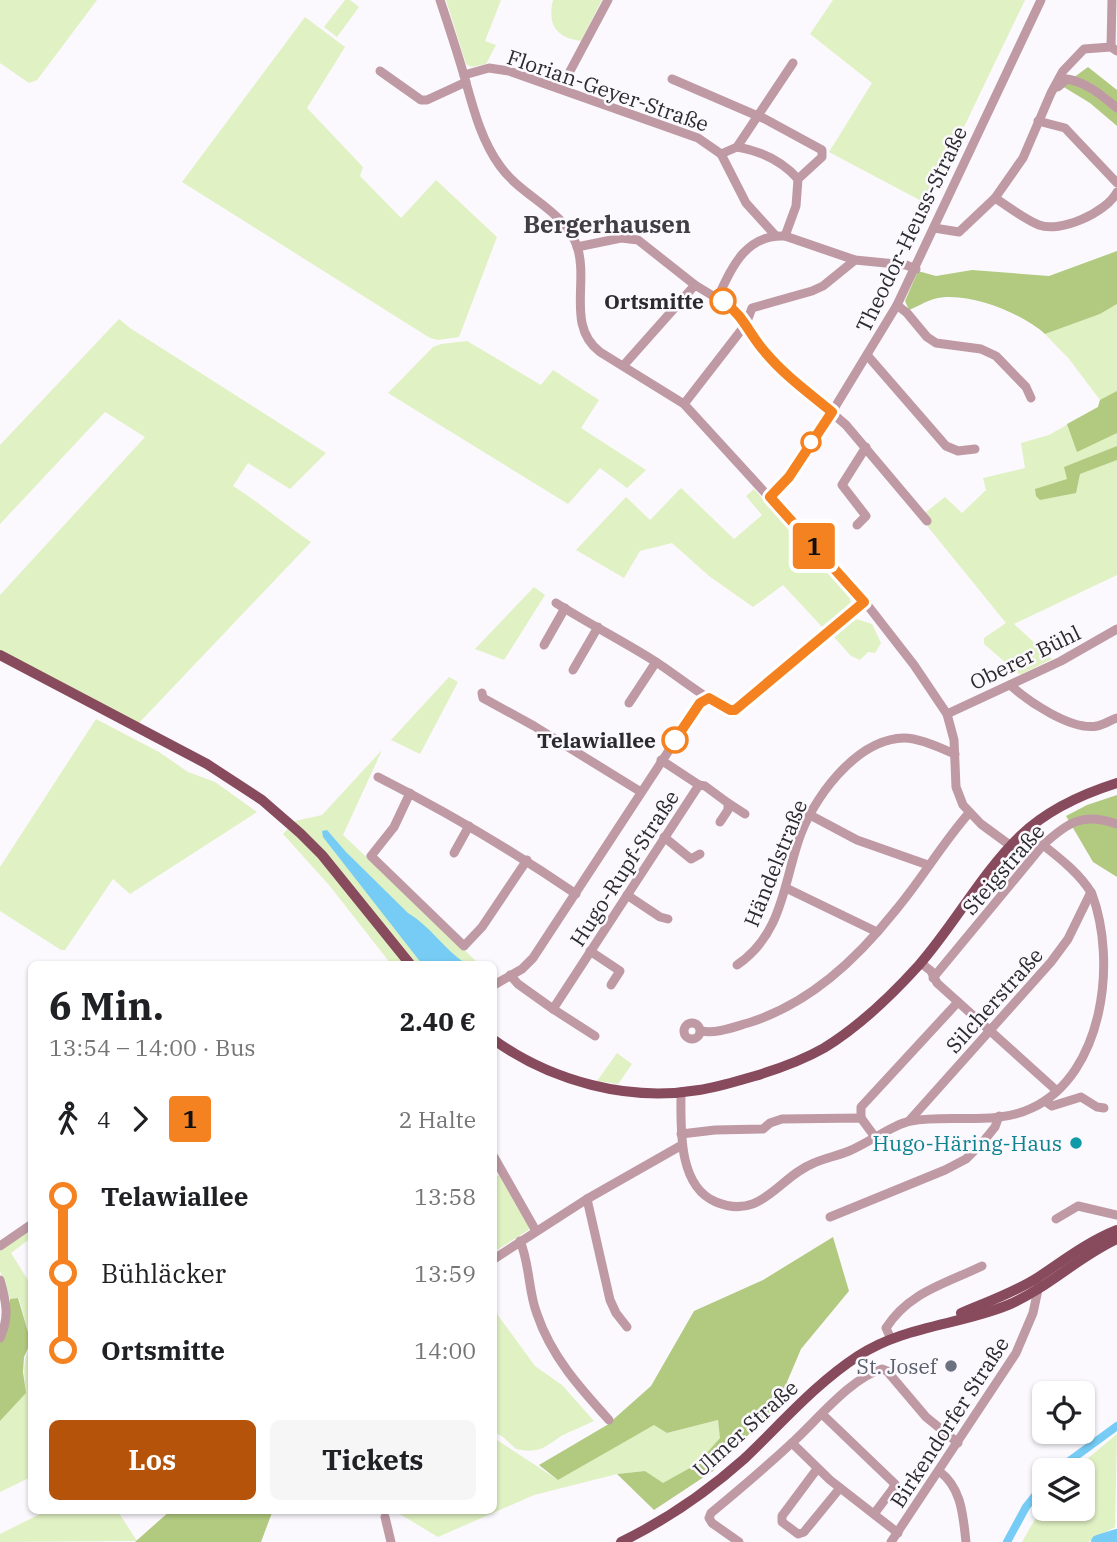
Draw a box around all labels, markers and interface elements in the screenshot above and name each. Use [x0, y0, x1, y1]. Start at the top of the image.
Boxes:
street label: Florian-Geyer-Straße [503, 42, 713, 138]
street label: Theodor-Heuss-Straße [849, 121, 973, 337]
district label: Bergerhausen [523, 208, 691, 240]
place label: Ortsmitte [604, 287, 704, 315]
marker: Ortsmitte [710, 288, 736, 314]
unlabelled marker [801, 432, 821, 452]
line badge: 1 [791, 523, 837, 569]
text: 1 [807, 530, 821, 562]
street label: Oberer Bühl [965, 618, 1085, 696]
place label: Telawiallee [537, 726, 656, 754]
marker: Telawiallee [662, 727, 688, 753]
street label: Hugo-Rupf-Straße [563, 784, 685, 952]
street label: Händelstraße [737, 795, 813, 931]
street label: Steigstraße [956, 818, 1050, 920]
street label: Silcherstraße [939, 941, 1049, 1059]
text: 6 Min. [49, 981, 164, 1030]
text: 2.40 € [400, 1004, 476, 1038]
text: 13:54 – 14:00 · Bus [49, 1032, 256, 1062]
icon: walk [49, 1100, 87, 1138]
icon: forward [121, 1100, 159, 1138]
text: 1 [183, 1103, 197, 1135]
text: 4 [97, 1104, 111, 1134]
text: 2 Halte [399, 1104, 476, 1134]
place label: Hugo-Häring-Haus [873, 1129, 1062, 1157]
marker: Hugo-Häring-Haus [1068, 1135, 1084, 1151]
text: Telawiallee [101, 1179, 248, 1213]
text: 13:58 [414, 1181, 476, 1211]
text: Bühläcker [101, 1256, 226, 1290]
text: 13:59 [414, 1258, 476, 1288]
street label: Birkendorfer Straße [883, 1331, 1015, 1513]
text: Ortsmitte [101, 1333, 225, 1367]
text: 14:00 [414, 1335, 476, 1365]
place label: St. Josef [857, 1352, 939, 1380]
marker: St. Josef [943, 1358, 959, 1374]
street label: Ulmer Straße [686, 1373, 804, 1483]
map controls [1032, 1381, 1095, 1521]
button: locate [1032, 1381, 1095, 1444]
button: Los [49, 1420, 256, 1500]
button: Tickets [270, 1420, 476, 1500]
button: layers [1032, 1458, 1095, 1521]

